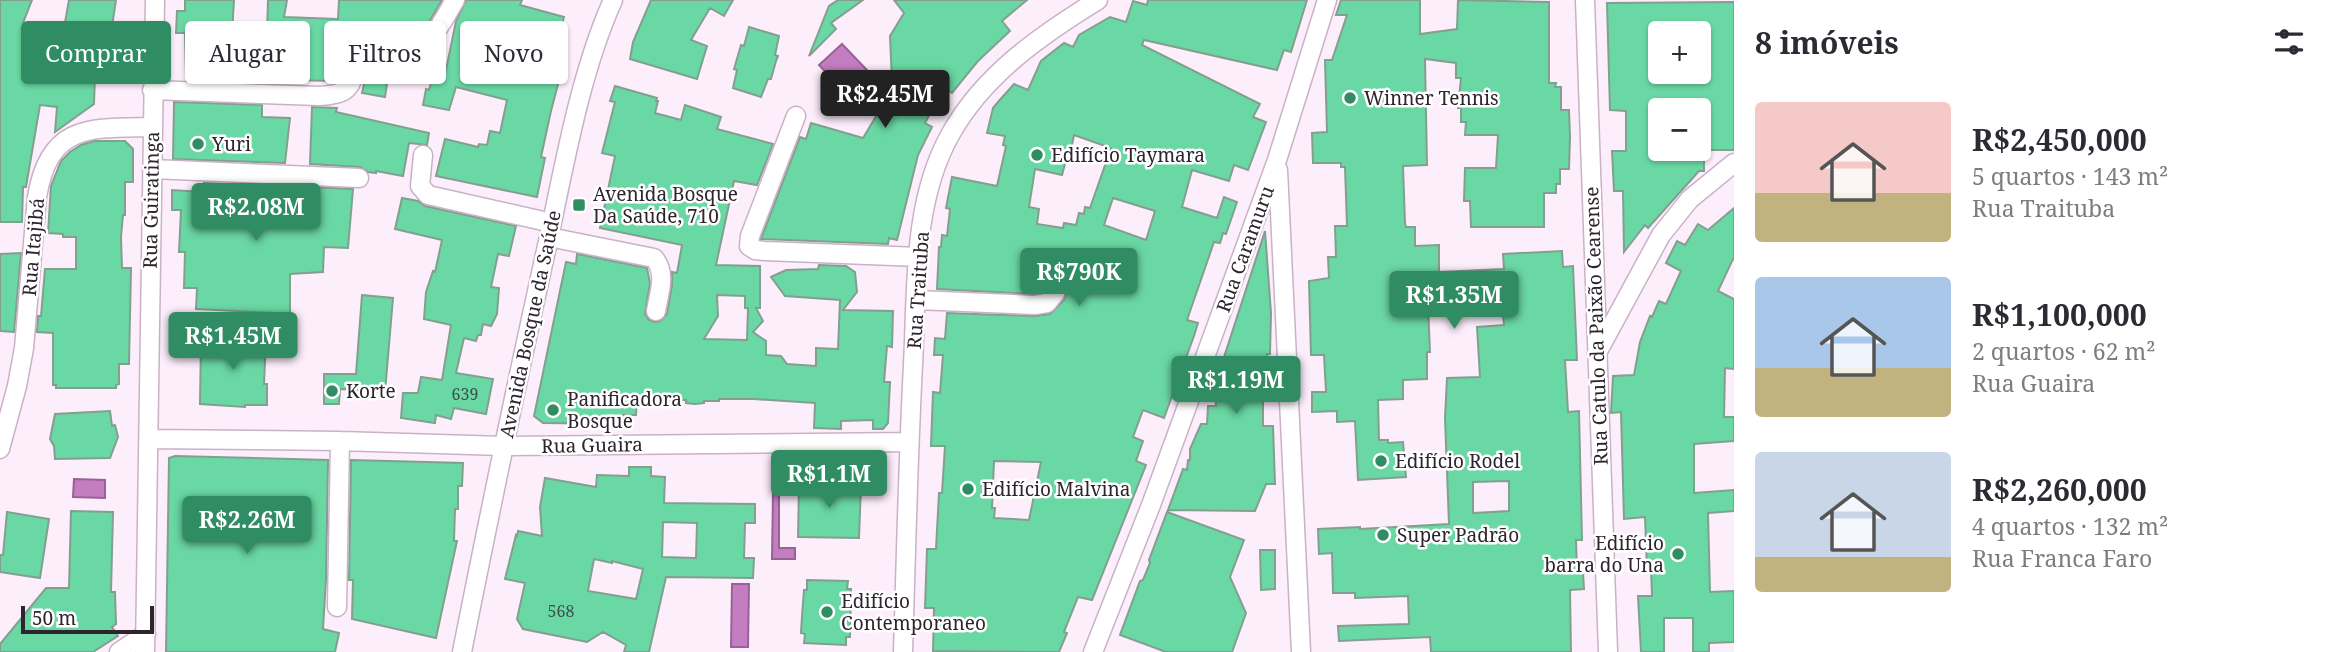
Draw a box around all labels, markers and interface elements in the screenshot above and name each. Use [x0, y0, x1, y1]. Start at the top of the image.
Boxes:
chip: Comprar [21, 21, 171, 84]
chip: Alugar [185, 21, 310, 84]
chip: Filtros [324, 21, 446, 84]
chip: Novo [460, 21, 568, 84]
map controls [1648, 21, 1711, 161]
button: + [1648, 21, 1711, 84]
text: 8 imóveis [1755, 22, 1899, 63]
icon: filters [2270, 23, 2308, 61]
pin: R$2.45M [820, 71, 950, 130]
text: R$2.45M [836, 77, 934, 109]
place label: Winner Tennis [1364, 85, 1499, 111]
marker: Winner Tennis [1342, 90, 1358, 106]
button: − [1648, 98, 1711, 161]
text: R$2,450,000 [1972, 119, 2147, 160]
icon: home [1811, 130, 1895, 214]
street label: Rua Guiratinga [137, 131, 165, 269]
place label: Yuri [211, 131, 251, 157]
marker: Yuri [190, 136, 206, 152]
place label: Edifício Taymara [1051, 142, 1205, 168]
marker: Edifício Taymara [1029, 147, 1045, 163]
text: 5 quartos · 143 m² [1972, 160, 2168, 192]
place label: Avenida Bosque Da Saúde, 710 [593, 181, 738, 229]
street label: Rua Caramuru [1210, 182, 1280, 316]
pin: R$2.08M [191, 184, 321, 243]
street label: Rua Catulo da Paixão Cearense [1578, 186, 1614, 466]
text: R$2.08M [207, 190, 305, 222]
text: Rua Traituba [1972, 192, 2115, 224]
street label: Rua Itajibá [16, 197, 50, 297]
marker: Avenida Bosque Da Saúde, 710 [571, 197, 587, 213]
street label: Avenida Bosque da Saúde [493, 208, 567, 440]
street label: Rua Traituba [901, 230, 935, 350]
pin: R$790K [1022, 248, 1136, 308]
text: R$790K [1036, 255, 1122, 287]
pin: R$1.35M [1389, 272, 1519, 331]
text: R$1.35M [1405, 278, 1503, 310]
text: R$1,100,000 [1972, 294, 2147, 335]
icon: home [1811, 305, 1895, 389]
pin: R$1.45M [168, 312, 298, 372]
text: R$1.45M [184, 319, 282, 351]
text: 2 quartos · 62 m² [1972, 335, 2155, 367]
pin: R$1.19M [1171, 356, 1301, 416]
text: R$1.19M [1187, 363, 1285, 395]
text: Rua Guaira [1972, 367, 2095, 399]
place label: Korte [346, 378, 396, 404]
marker: Korte [324, 383, 340, 399]
house number: 639 [452, 383, 478, 405]
place label: Panificadora Bosque [567, 386, 682, 434]
marker: Panificadora Bosque [545, 402, 561, 418]
street label: Rua Guaira [541, 431, 643, 459]
place label: Edifício Rodel [1395, 448, 1520, 474]
pin: R$1.1M [772, 450, 886, 510]
marker: Edifício Rodel [1373, 453, 1389, 469]
text: R$1.1M [787, 457, 871, 489]
text: R$2,260,000 [1972, 469, 2147, 510]
place label: Edifício Malvina [982, 476, 1130, 502]
icon: home [1811, 480, 1895, 564]
marker: Edifício Malvina [960, 481, 976, 497]
pin: R$2.26M [182, 496, 312, 556]
text: R$2.26M [198, 503, 296, 535]
text: 4 quartos · 132 m² [1972, 510, 2168, 542]
place label: Super Padrão [1397, 522, 1519, 548]
marker: Super Padrão [1375, 527, 1391, 543]
place label: Edifício barra do Una [1544, 530, 1664, 578]
text: Rua Franca Faro [1972, 542, 2152, 574]
marker: Edifício barra do Una [1670, 546, 1686, 562]
place label: Edifício Contemporaneo [841, 588, 986, 636]
house number: 568 [548, 600, 574, 622]
scale bar [21, 603, 154, 635]
marker: Edifício Contemporaneo [819, 604, 835, 620]
text: 50 m [32, 605, 76, 631]

